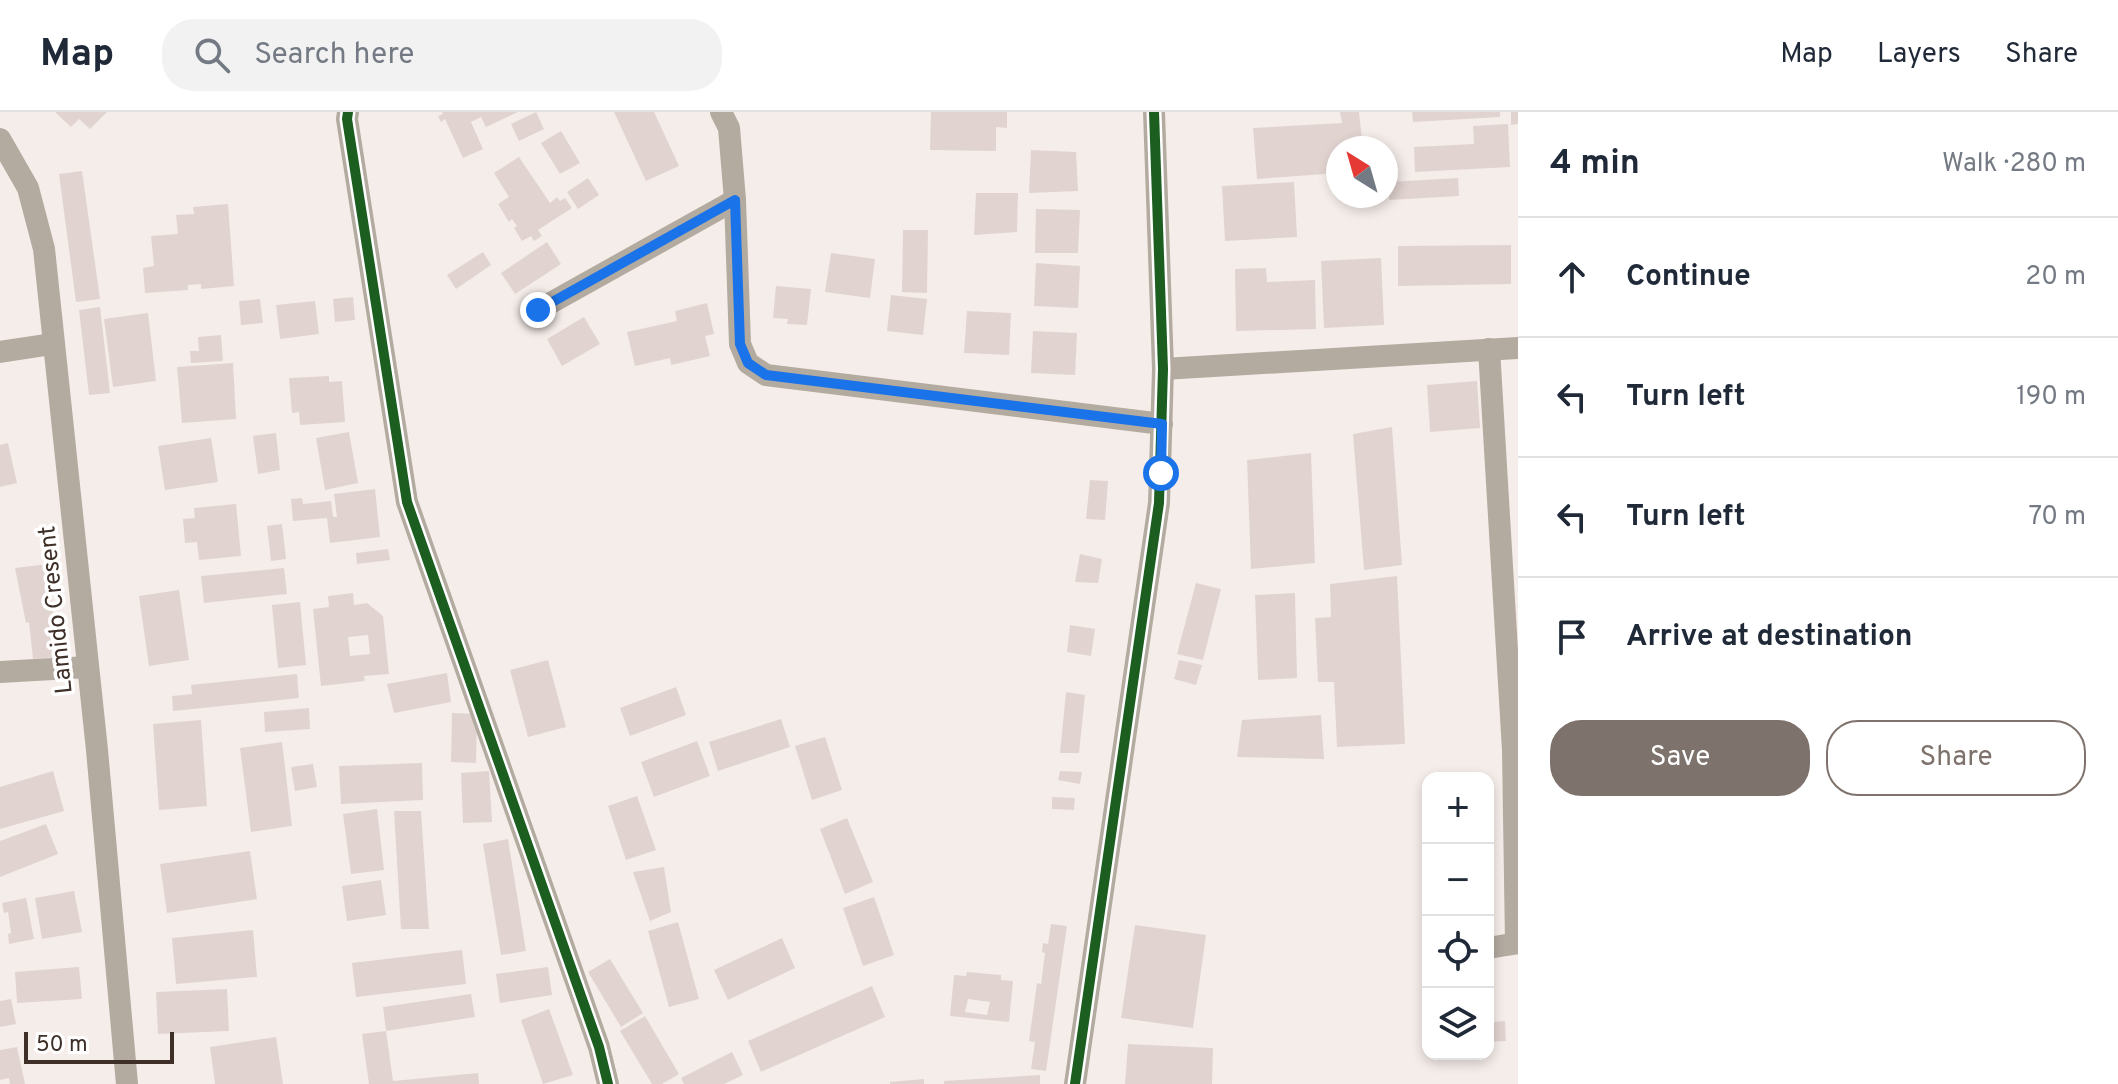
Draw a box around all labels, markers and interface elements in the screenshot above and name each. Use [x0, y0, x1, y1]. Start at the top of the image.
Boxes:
search box [162, 19, 722, 91]
text: Map [40, 31, 114, 80]
icon: search [190, 33, 234, 77]
text: Search here [254, 37, 414, 74]
text: Map [1780, 37, 1833, 73]
text: Layers [1877, 37, 1961, 73]
text: Share [2005, 37, 2078, 73]
north arrow [1326, 136, 1398, 208]
text: 4 min [1550, 143, 1640, 186]
text: Walk · 280 m [1942, 148, 2086, 181]
icon: ahead [1550, 255, 1594, 299]
text: Continue [1626, 259, 1751, 296]
text: 20 m [2025, 261, 2086, 294]
route end [520, 292, 556, 328]
icon: left [1550, 375, 1594, 419]
text: Turn left [1626, 379, 1746, 416]
text: 190 m [2016, 381, 2086, 414]
route start [1143, 455, 1179, 491]
icon: left [1550, 495, 1594, 539]
text: Turn left [1626, 499, 1746, 536]
text: 70 m [2028, 501, 2086, 534]
street label: Lamido Cresent [33, 524, 81, 695]
icon: arrive [1550, 615, 1594, 659]
text: Arrive at destination [1626, 619, 1912, 656]
button: Save [1550, 720, 1810, 796]
button: Share [1826, 720, 2086, 796]
map controls [1422, 772, 1494, 1060]
button: + [1422, 772, 1494, 844]
button: − [1422, 844, 1494, 916]
button: locate [1422, 916, 1494, 988]
button: layers [1422, 988, 1494, 1060]
scale bar [24, 1028, 174, 1064]
text: 50 m [36, 1032, 88, 1059]

